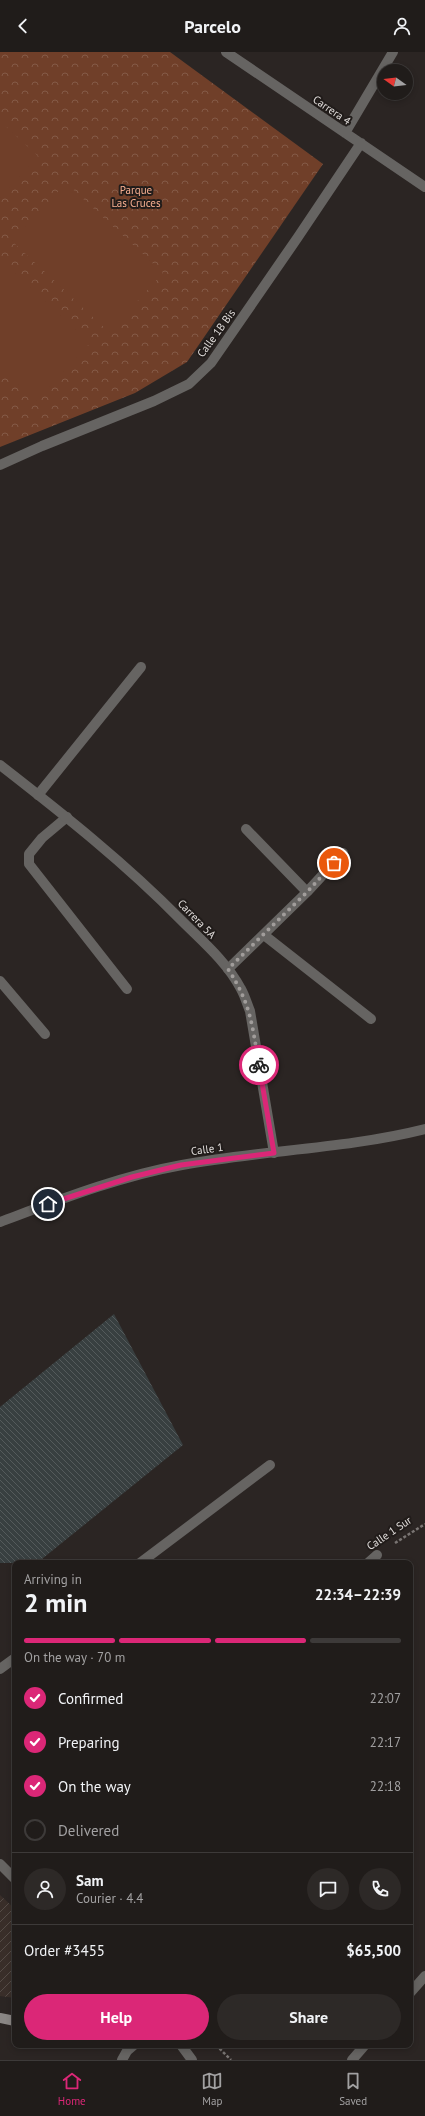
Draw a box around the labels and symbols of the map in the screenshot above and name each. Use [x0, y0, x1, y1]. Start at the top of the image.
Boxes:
north arrow [377, 64, 413, 100]
street label: Carrera 4 [310, 92, 354, 128]
park label: Parque Las Cruces [111, 183, 161, 210]
street label: Calle 1B Bis [194, 306, 238, 360]
pin [317, 846, 351, 880]
street label: Carrera 5A [175, 896, 220, 942]
courier [239, 1045, 279, 1085]
street label: Calle 1 [190, 1140, 224, 1158]
pin [31, 1187, 65, 1221]
street label: Calle 1 Sur [364, 1513, 414, 1553]

